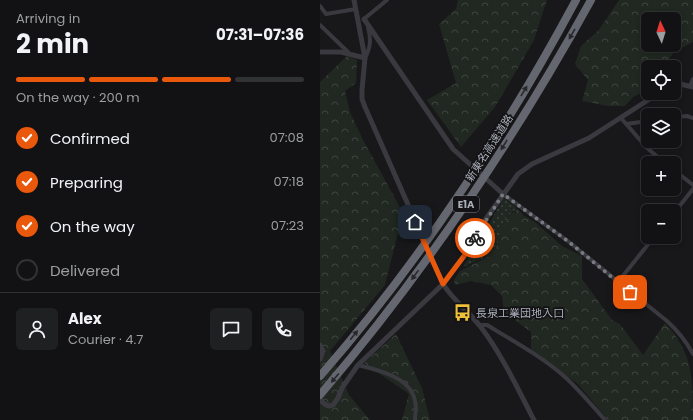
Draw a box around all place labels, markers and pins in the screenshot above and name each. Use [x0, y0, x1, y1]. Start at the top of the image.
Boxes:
pin [398, 205, 432, 239]
pin [613, 275, 647, 309]
bus stop icon: 長泉工業団地入口 [453, 303, 473, 323]
place label: 長泉工業団地入口 [476, 305, 564, 321]

